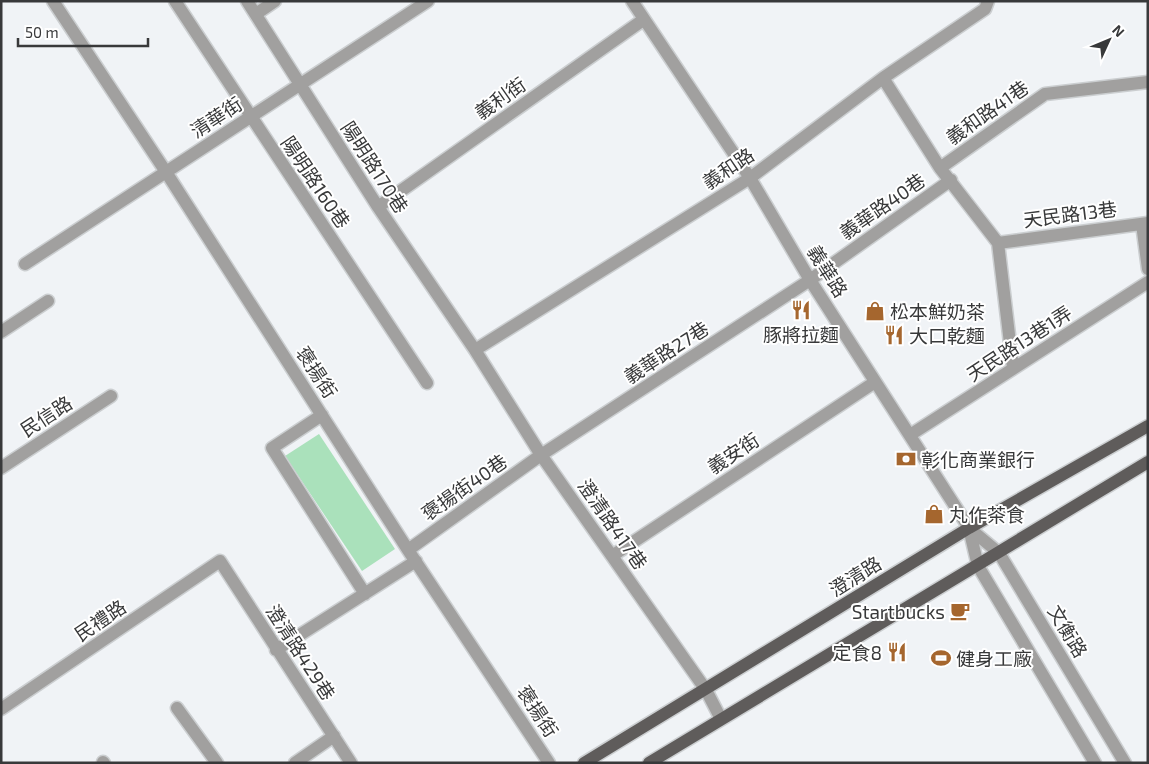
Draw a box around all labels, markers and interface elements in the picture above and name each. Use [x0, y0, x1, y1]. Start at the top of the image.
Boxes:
scale bar [18, 15, 148, 47]
north arrow [1084, 15, 1134, 65]
text: N [1109, 21, 1128, 40]
text: 50 m [25, 23, 59, 41]
street label: 義利街 [470, 72, 530, 124]
street label: 義和路41巷 [941, 75, 1033, 149]
street label: 清華街 [186, 92, 246, 142]
street label: 陽明路170巷 [337, 117, 413, 217]
street label: 陽明路160巷 [277, 132, 355, 232]
street label: 義和路 [698, 143, 758, 193]
street label: 義華路40巷 [835, 168, 929, 244]
street label: 天民路13巷 [1022, 197, 1118, 231]
street label: 義華路 [803, 241, 853, 301]
restaurant icon: 豚將拉麵 [790, 299, 812, 321]
shop icon: 松本鮮奶茶 [864, 300, 886, 322]
place label: 松本鮮奶茶 [890, 300, 985, 323]
street label: 天民路13巷1弄 [962, 300, 1076, 386]
street label: 義華路27巷 [619, 316, 713, 388]
place label: 豚將拉麵 [763, 323, 839, 346]
restaurant icon: 大口乾麵 [883, 324, 905, 346]
place label: 大口乾麵 [909, 324, 985, 347]
street label: 褒揚街 [292, 342, 342, 402]
street label: 民信路 [16, 391, 76, 441]
street label: 義安街 [703, 428, 763, 478]
bank icon: 彰化商業銀行 [895, 448, 917, 470]
place label: 彰化商業銀行 [921, 448, 1035, 471]
street label: 褒揚街40巷 [417, 449, 511, 525]
street label: 澄清路417巷 [573, 474, 653, 574]
shop icon: 丸作茶食 [923, 503, 945, 525]
place label: 丸作茶食 [949, 503, 1025, 526]
street label: 澄清路 [825, 551, 885, 601]
street label: 民禮路 [70, 595, 130, 645]
street label: 澄清路429巷 [262, 600, 340, 704]
place label: Startbucks [852, 600, 945, 623]
cafe icon: Startbucks [949, 600, 971, 622]
street label: 文衡路 [1043, 601, 1093, 661]
place label: 定食8 [832, 641, 882, 664]
restaurant icon: 定食8 [886, 641, 908, 663]
sports icon: 健身工廠 [930, 647, 952, 669]
place label: 健身工廠 [956, 647, 1032, 670]
street label: 褒揚街 [513, 681, 563, 741]

